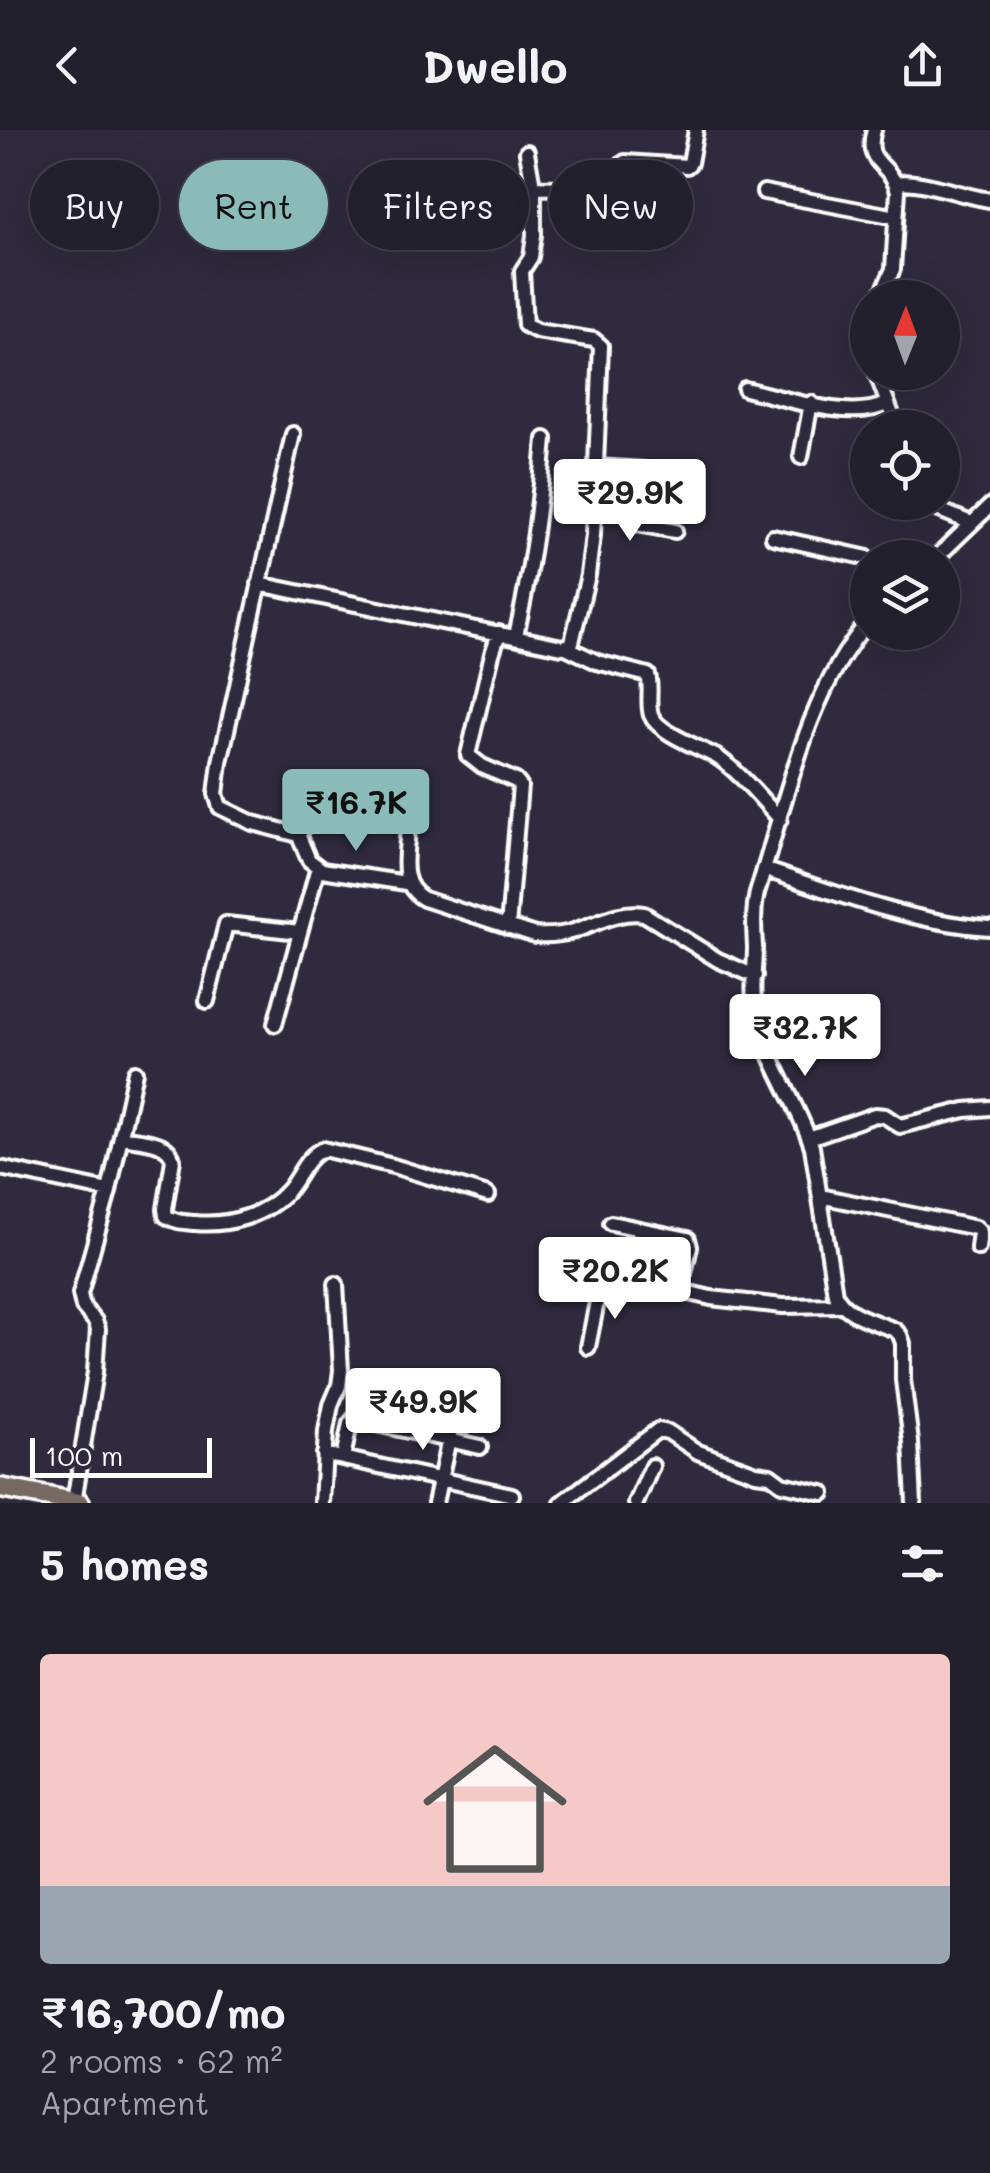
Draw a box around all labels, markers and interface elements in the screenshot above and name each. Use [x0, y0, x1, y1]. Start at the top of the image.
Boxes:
text: Dwello [422, 36, 568, 94]
icon: back [40, 38, 95, 93]
icon: share [895, 38, 950, 93]
chip: Buy [30, 160, 159, 250]
chip: Rent [179, 160, 328, 250]
chip: Filters [348, 160, 529, 250]
chip: New [549, 160, 693, 250]
north arrow [850, 280, 960, 390]
map controls [850, 280, 960, 650]
button: locate [850, 410, 960, 520]
pin: ₹29.9K [549, 459, 711, 544]
text: ₹29.9K [576, 470, 684, 512]
button: layers [850, 540, 960, 650]
pin: ₹16.7K [275, 769, 437, 854]
text: ₹16.7K [304, 780, 408, 822]
pin: ₹32.7K [724, 994, 886, 1079]
text: ₹32.7K [751, 1005, 859, 1047]
pin: ₹20.2K [534, 1237, 696, 1322]
text: ₹20.2K [561, 1248, 669, 1290]
pin: ₹49.9K [342, 1368, 504, 1453]
text: ₹49.9K [368, 1379, 478, 1421]
scale bar [30, 1433, 212, 1478]
text: 100 m [45, 1437, 123, 1473]
text: 5 homes [40, 1536, 209, 1591]
icon: filters [895, 1536, 950, 1591]
icon: home [405, 1719, 585, 1899]
text: ₹16,700/mo [40, 1984, 286, 2039]
text: 2 rooms · 62 m² [40, 2039, 283, 2081]
text: Apartment [40, 2081, 209, 2123]

